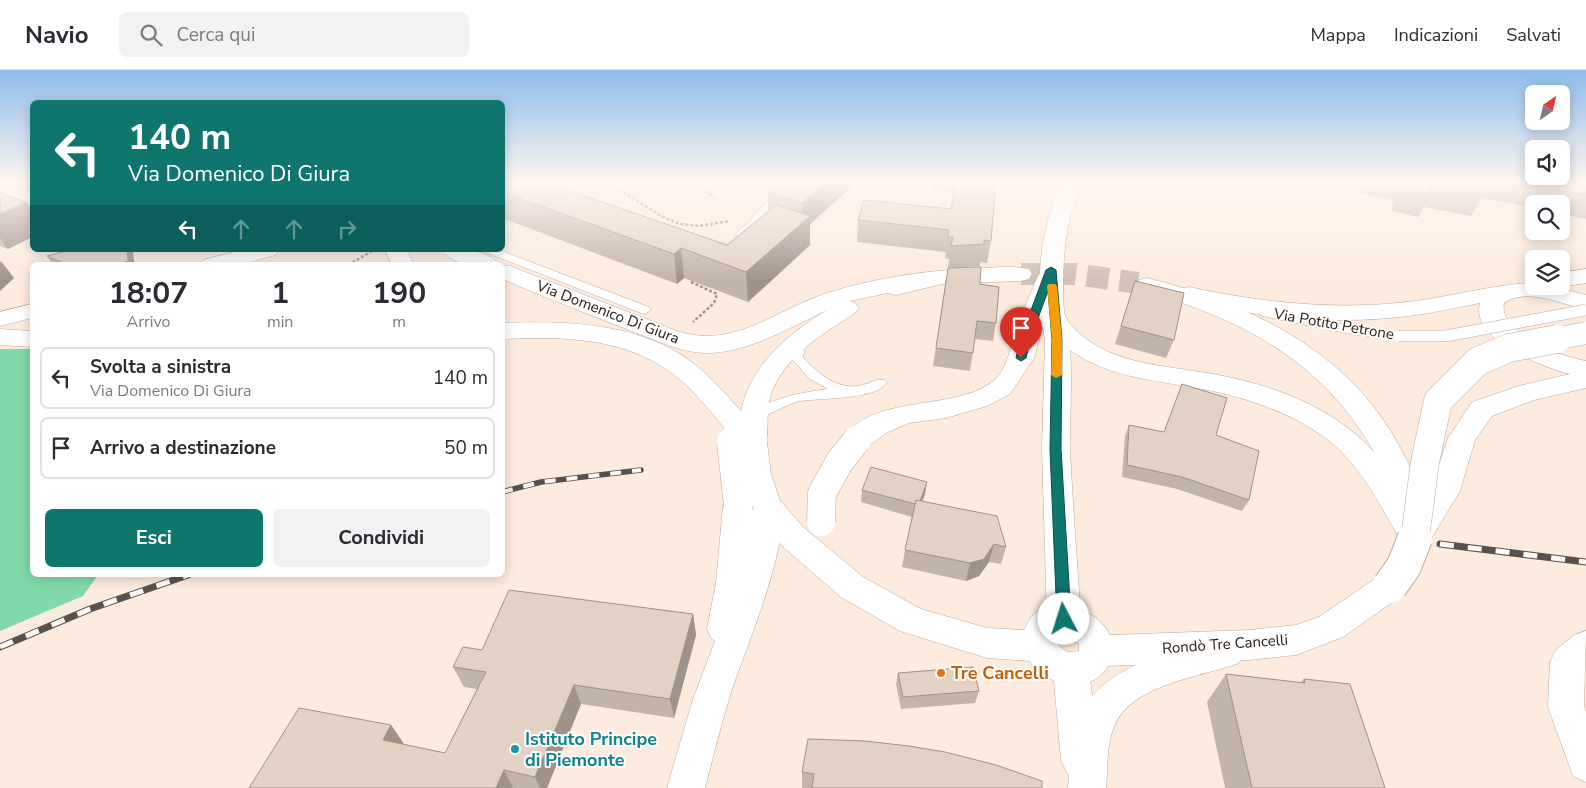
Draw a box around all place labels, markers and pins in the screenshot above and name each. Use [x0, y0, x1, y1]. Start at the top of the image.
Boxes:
pin [1000, 307, 1042, 358]
place label: Tre Cancelli [951, 661, 1049, 685]
marker: Tre Cancelli [935, 667, 947, 679]
place label: Istituto Principe di Piemonte [525, 727, 657, 772]
marker: Istituto Principe di Piemonte [509, 743, 521, 755]

